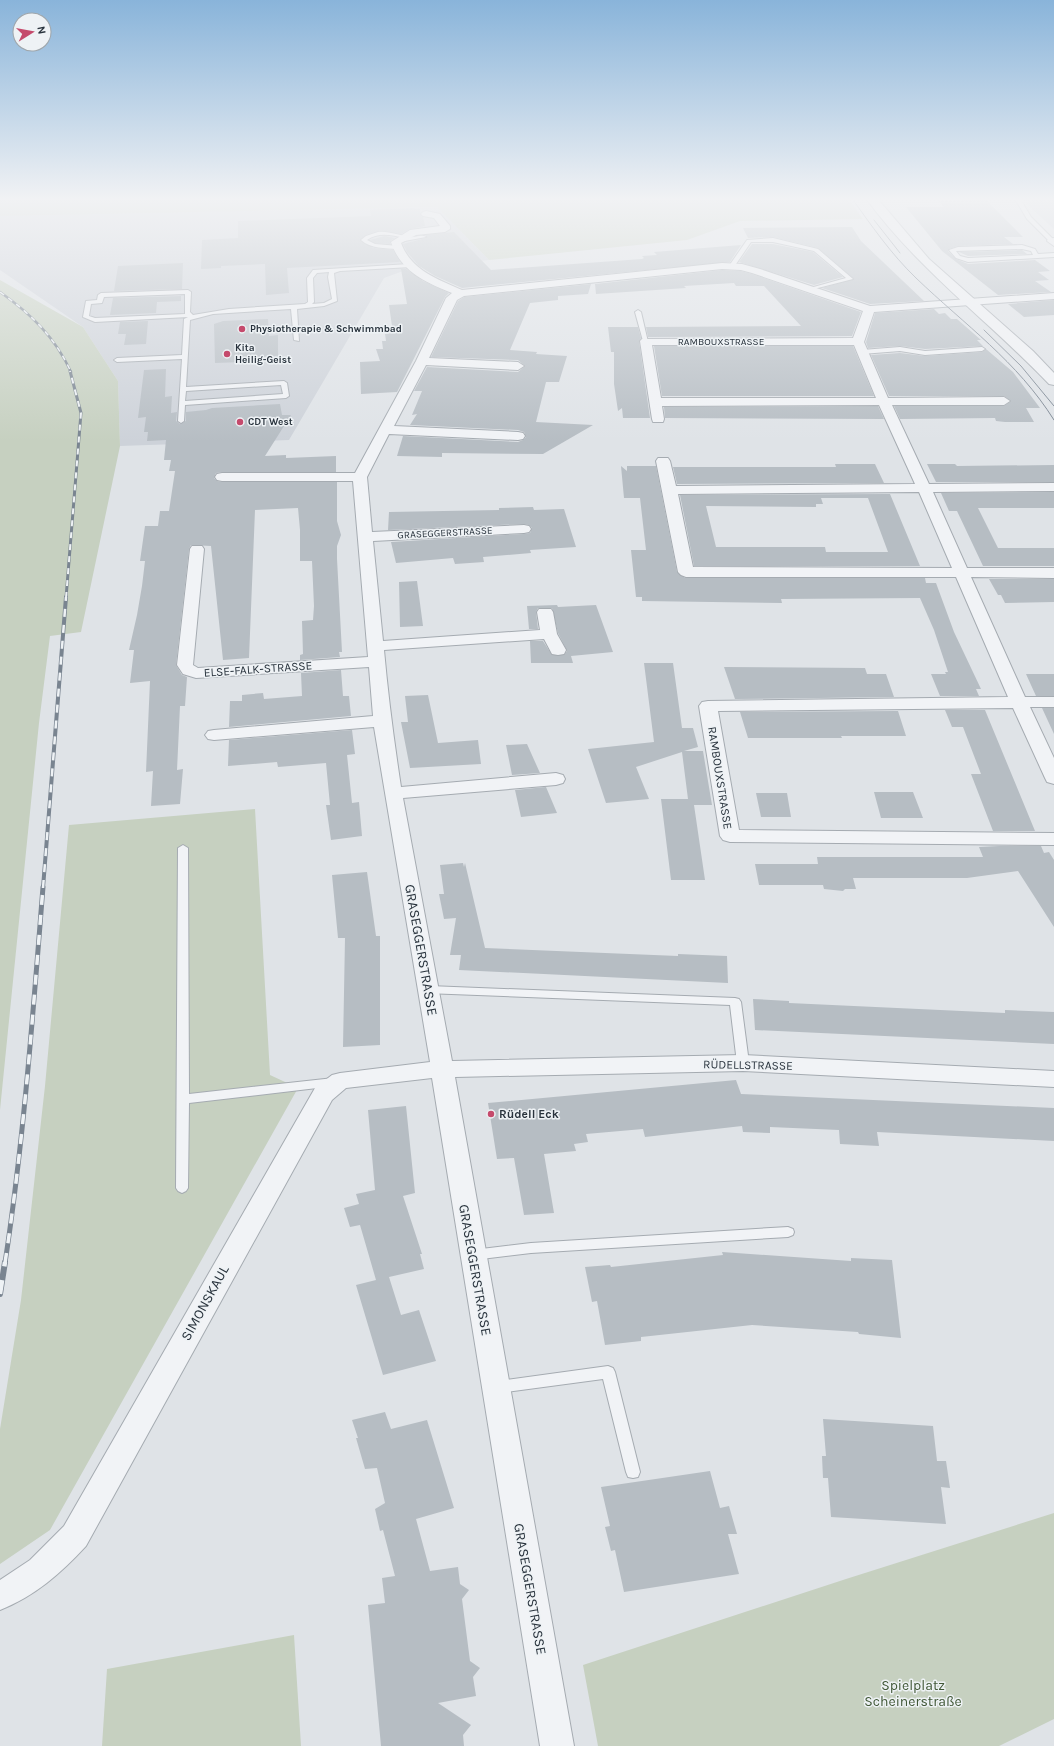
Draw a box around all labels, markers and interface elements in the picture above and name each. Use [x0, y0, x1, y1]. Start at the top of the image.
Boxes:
north arrow [12, 12, 52, 52]
text: N [34, 25, 48, 35]
place label: Physiotherapie & Schwimmbad [250, 323, 402, 335]
marker: Physiotherapie & Schwimmbad [237, 324, 247, 334]
street label: RAMBOUXSTRASSE [678, 336, 764, 348]
place label: Kita Heilig-Geist [235, 342, 291, 366]
marker: Kita Heilig-Geist [222, 349, 232, 359]
place label: CDT West [248, 416, 293, 428]
marker: CDT West [235, 417, 245, 427]
street label: GRASEGGERSTRASSE [397, 525, 493, 541]
street label: ELSE-FALK-STRASSE [203, 658, 313, 680]
street label: RAMBOUXSTRASSE [705, 726, 735, 830]
street label: GRASEGGERSTRASSE [401, 883, 441, 1017]
street label: RÜDELLSTRASSE [703, 1057, 793, 1073]
place label: Rüdell Eck [499, 1107, 559, 1121]
marker: Rüdell Eck [486, 1109, 496, 1119]
street label: GRASEGGERSTRASSE [455, 1203, 495, 1337]
street label: SIMONSKAUL [177, 1262, 233, 1344]
street label: GRASEGGERSTRASSE [510, 1522, 550, 1656]
park label: Spielplatz Scheinerstraße [864, 1677, 962, 1710]

